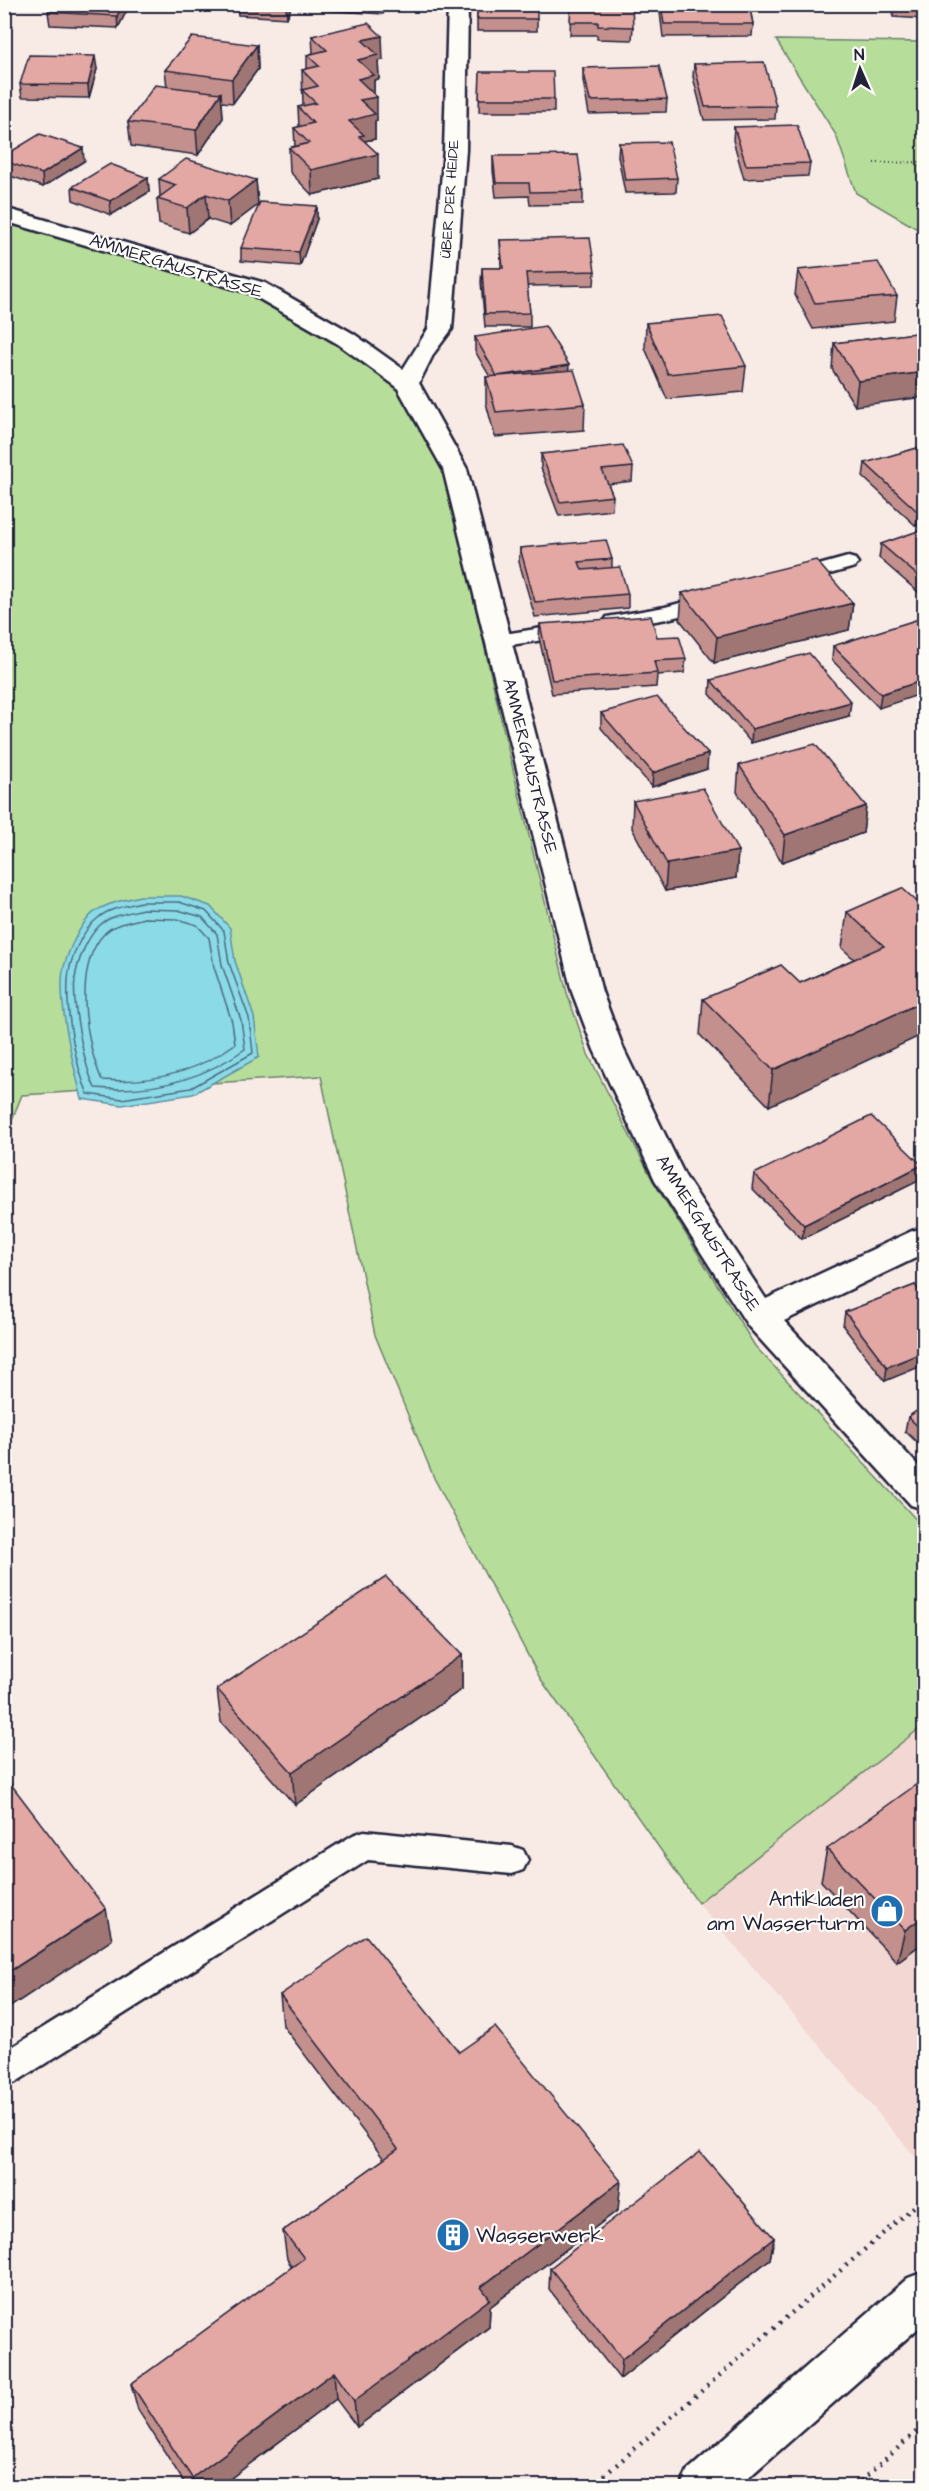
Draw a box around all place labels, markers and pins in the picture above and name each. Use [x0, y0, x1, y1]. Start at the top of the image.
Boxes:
place label: Antikladen am Wasserturm [707, 1885, 865, 1938]
shop icon: Antikladen am Wasserturm [869, 1893, 905, 1929]
building icon: Wasserwerk [435, 2217, 471, 2253]
place label: Wasserwerk [476, 2221, 603, 2250]

